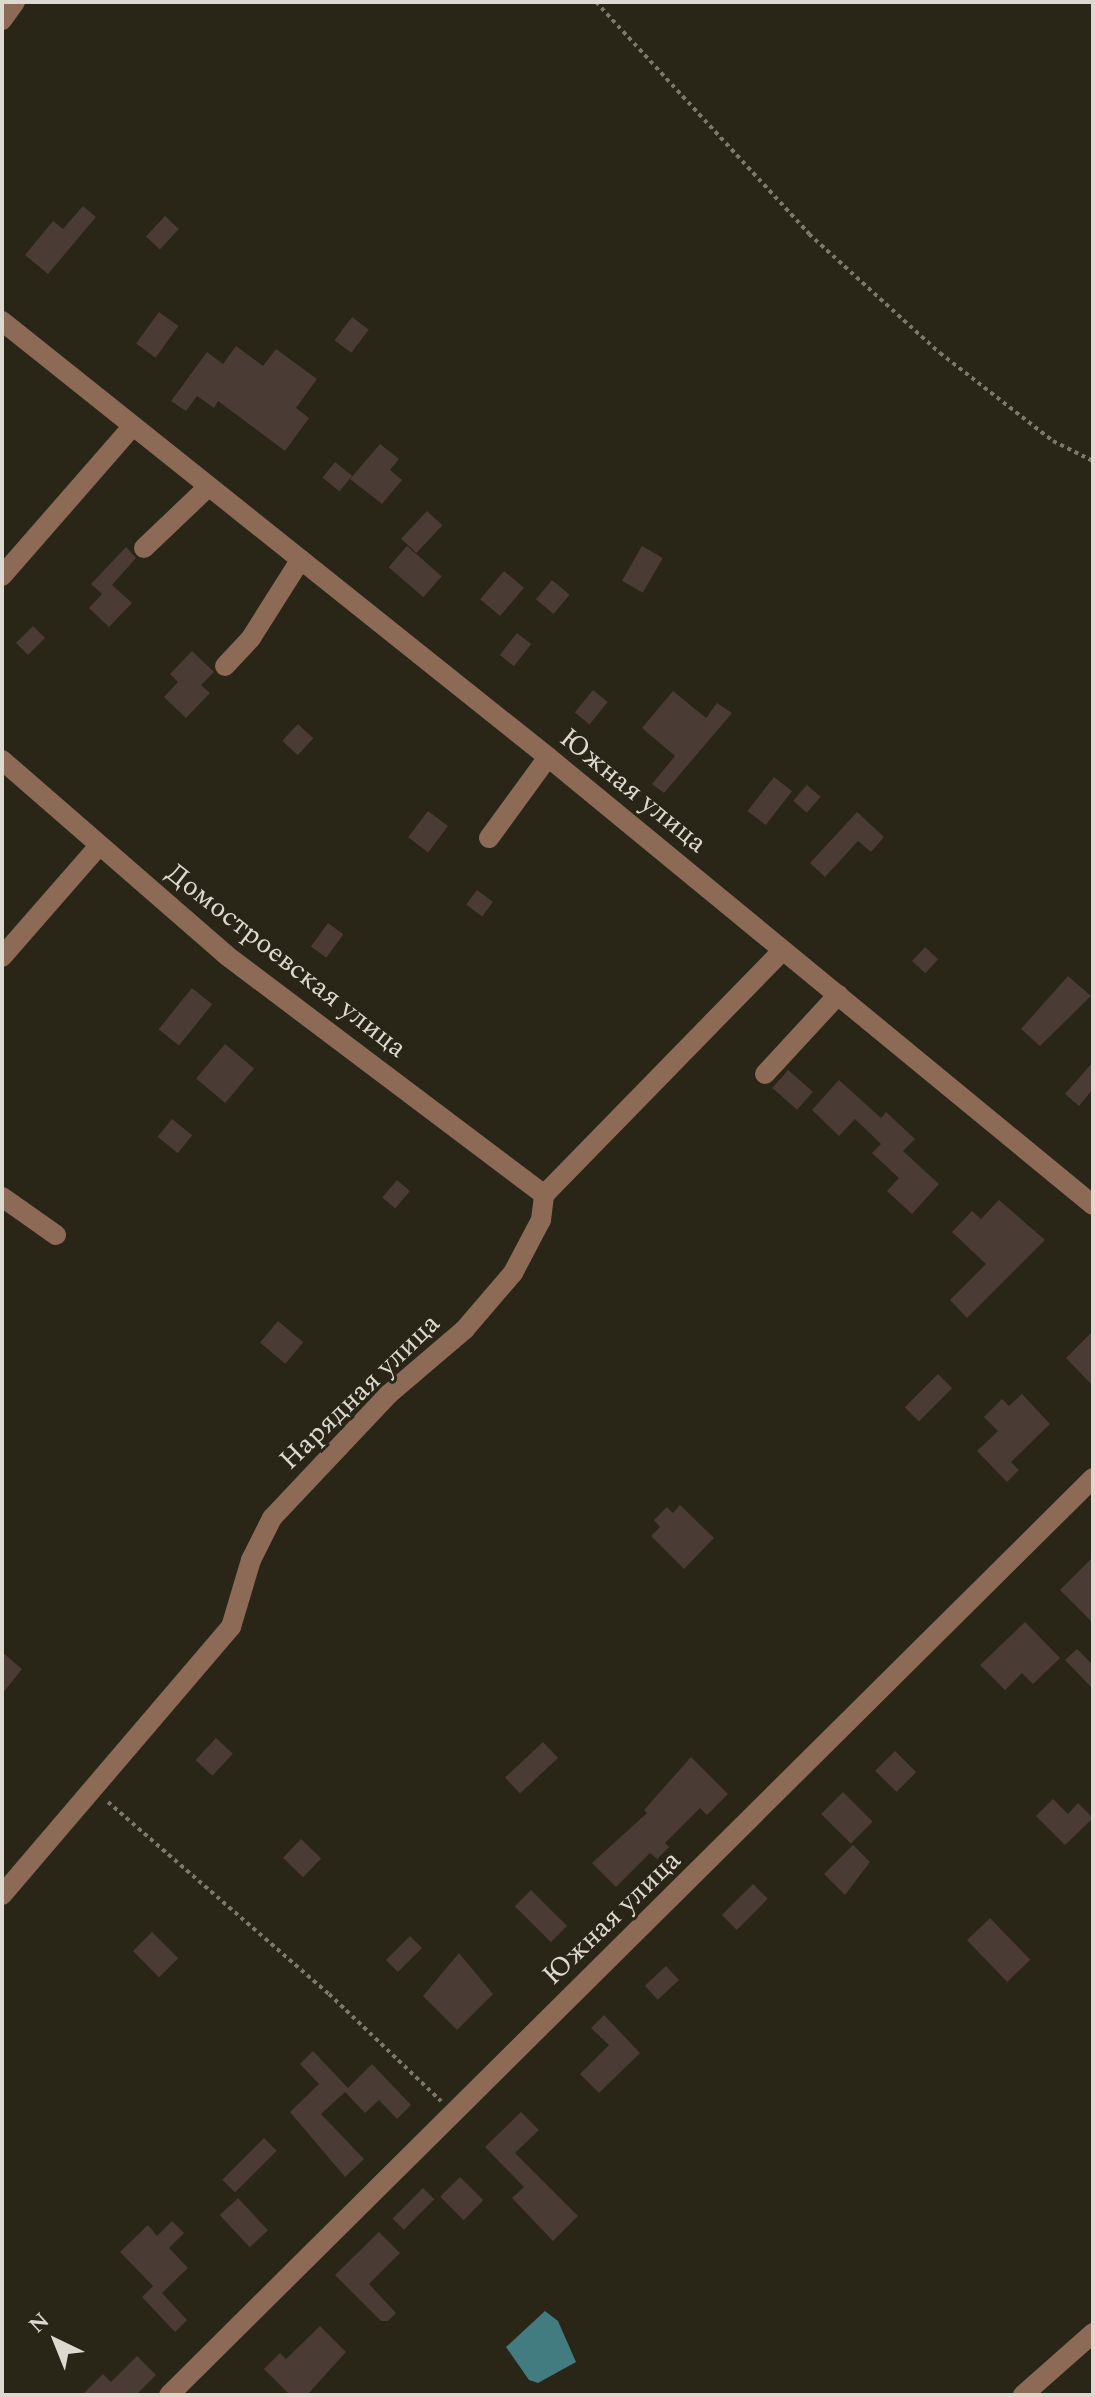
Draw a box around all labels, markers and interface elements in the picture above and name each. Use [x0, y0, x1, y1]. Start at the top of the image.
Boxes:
street label: Южная улица [553, 722, 713, 860]
street label: Домостроевская улица [159, 857, 413, 1065]
street label: Нарядная улица [273, 1307, 447, 1477]
street label: Южная улица [536, 1844, 688, 1992]
north arrow [16, 2301, 96, 2381]
text: N [21, 2305, 57, 2341]

